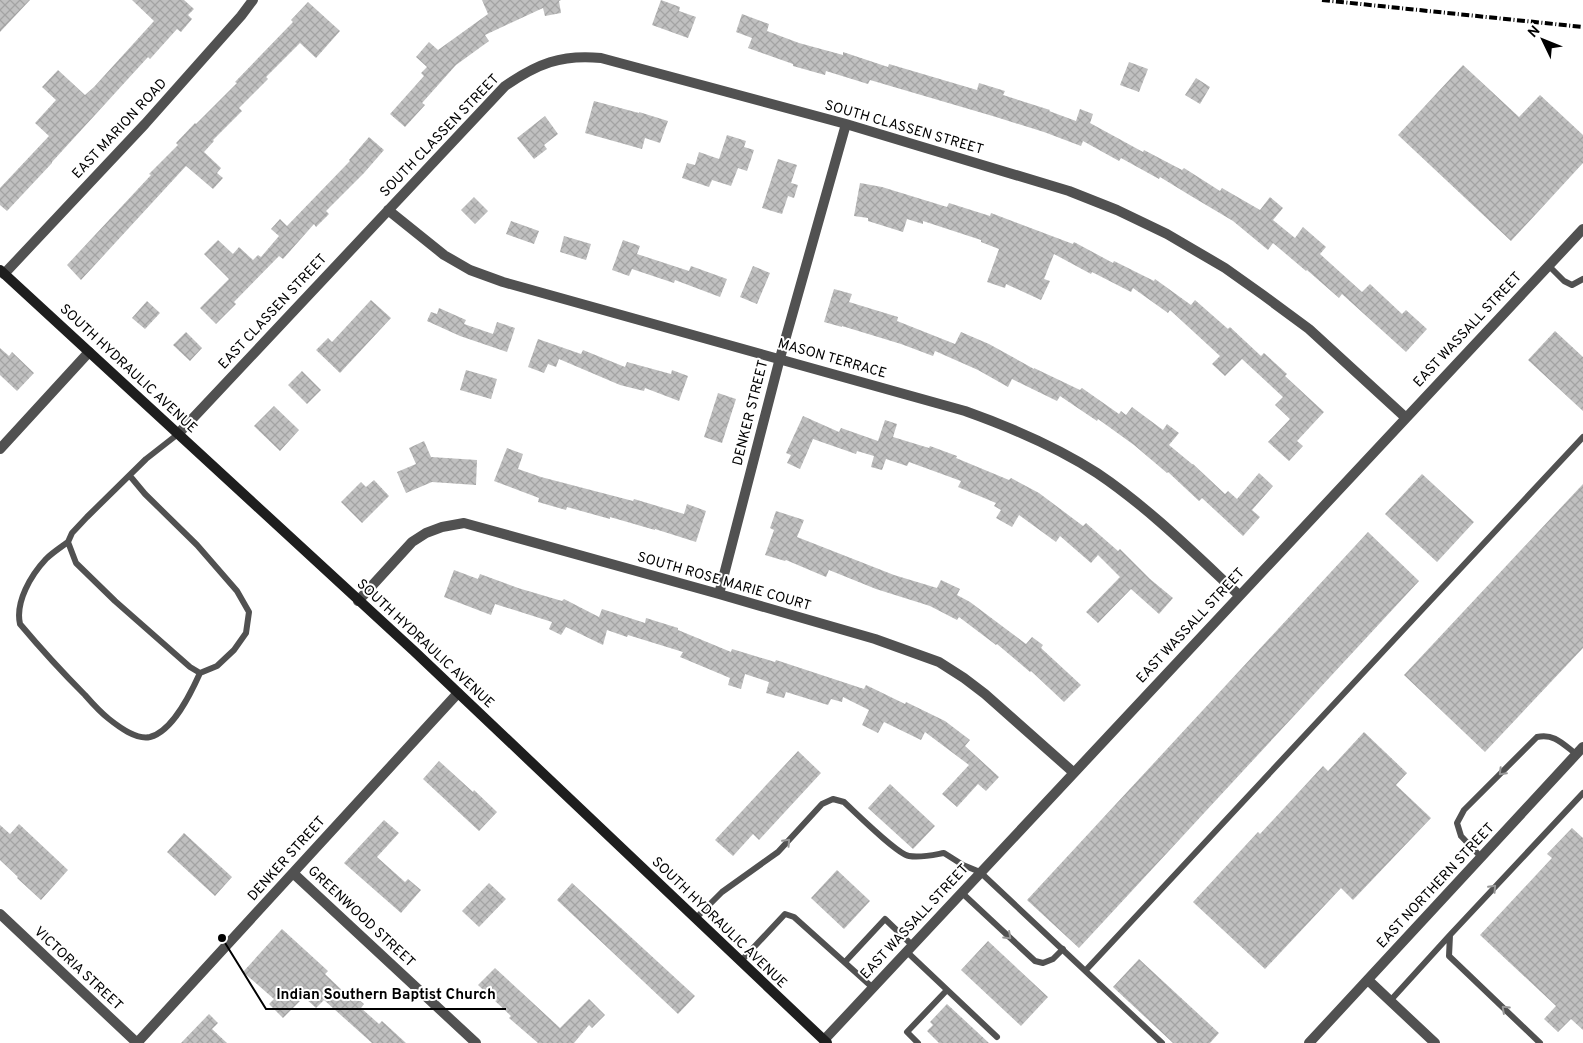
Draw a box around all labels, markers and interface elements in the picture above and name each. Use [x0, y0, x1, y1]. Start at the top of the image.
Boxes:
north arrow [1518, 15, 1568, 65]
text: N [1525, 23, 1544, 42]
street label: SOUTH CLASSEN STREET [377, 71, 503, 201]
street label: EAST MARION ROAD [69, 75, 171, 183]
street label: SOUTH CLASSEN STREET [823, 97, 985, 159]
street label: EAST CLASSEN STREET [215, 251, 331, 373]
street label: EAST WASSALL STREET [1410, 269, 1526, 391]
street label: SOUTH HYDRAULIC AVENUE [56, 301, 200, 437]
street label: MASON TERRACE [776, 335, 888, 383]
street label: DENKER STREET [730, 358, 772, 468]
street label: SOUTH ROSE MARIE COURT [635, 549, 813, 615]
street label: EAST WASSALL STREET [1133, 565, 1249, 687]
street label: SOUTH HYDRAULIC AVENUE [353, 576, 497, 712]
one-way arrow [1499, 766, 1508, 775]
street label: DENKER STREET [245, 813, 329, 905]
street label: EAST NORTHERN STREET [1374, 820, 1498, 952]
one-way arrow [781, 839, 790, 848]
street label: SOUTH HYDRAULIC AVENUE [648, 854, 790, 992]
street label: EAST WASSALL STREET [857, 861, 973, 983]
street label: GREENWOOD STREET [304, 863, 418, 971]
one-way arrow [1487, 885, 1496, 894]
street label: VICTORIA STREET [30, 923, 126, 1015]
one-way arrow [1002, 930, 1011, 939]
callout: Indian Southern Baptist Church [266, 979, 506, 1009]
text: Indian Southern Baptist Church [276, 986, 496, 1005]
one-way arrow [1501, 1006, 1510, 1015]

